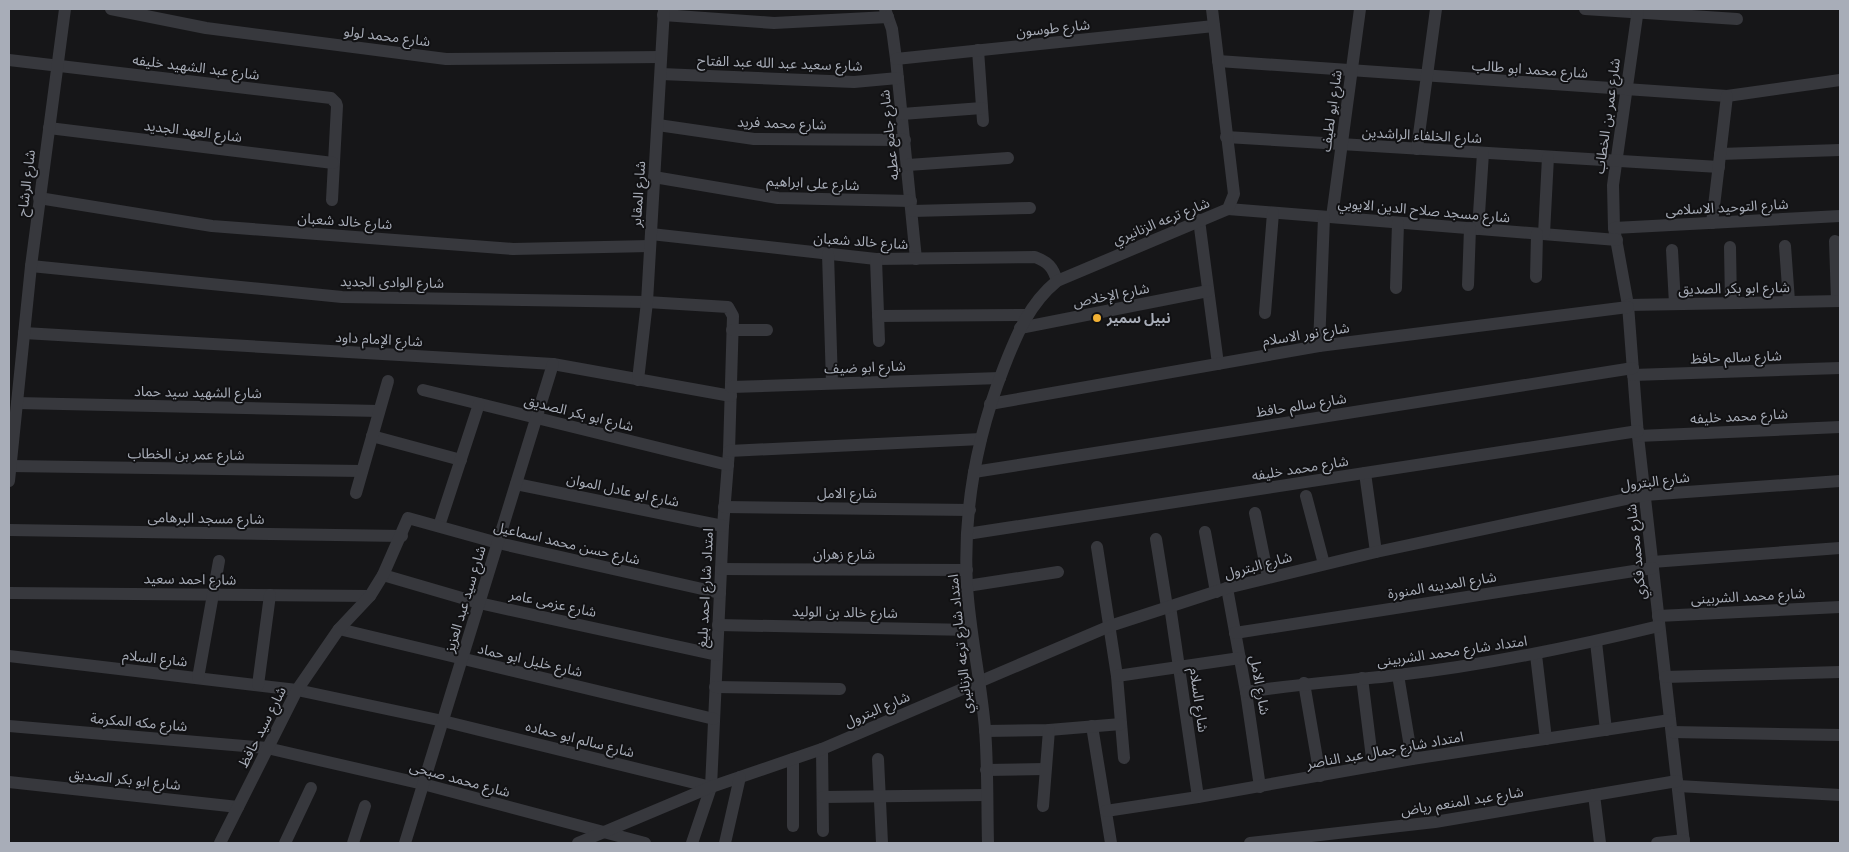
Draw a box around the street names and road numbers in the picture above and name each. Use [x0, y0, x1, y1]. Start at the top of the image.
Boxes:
street label: شارع طوسون [1015, 14, 1091, 43]
street label: شارع محمد لولو [342, 21, 431, 52]
street label: شارع عبد الشهيد خليفه [131, 49, 261, 86]
street label: شارع سعيد عبد الله عبد الفتاح [697, 50, 863, 77]
street label: شارع محمد ابو طالب [1471, 55, 1589, 84]
street label: شارع عمر بن الخطاب [1589, 57, 1626, 175]
street label: شارع ابو لطيف [1315, 69, 1348, 153]
street label: شارع جامع عطيه [874, 89, 905, 181]
street label: شارع محمد فريد [737, 111, 827, 136]
street label: شارع العهد الجديد [143, 115, 243, 148]
street label: شارع الخلفاء الراشدين [1362, 122, 1482, 149]
street label: شارع الرشاح [12, 148, 41, 218]
street label: شارع المقابر [626, 160, 651, 229]
street label: شارع على ابراهيم [766, 171, 860, 196]
street label: شارع ترعه الزنانيري [1109, 192, 1213, 251]
street label: شارع مسجد صلاح الدين الايوبي [1337, 192, 1511, 229]
street label: شارع التوحيد الاسلامى [1665, 194, 1789, 221]
street label: شارع خالد شعبان [297, 208, 393, 235]
street label: شارع خالد شعبان [813, 228, 909, 255]
street label: شارع الوادى الجديد [340, 271, 444, 294]
street label: شارع ابو بكر الصديق [1678, 277, 1790, 300]
street label: شارع الإخلاص [1071, 278, 1151, 313]
street label: شارع نور الاسلام [1261, 317, 1351, 352]
street label: شارع الإمام داود [335, 327, 423, 352]
street label: شارع سالم حافظ [1690, 345, 1782, 370]
street label: شارع ابو ضيف [824, 356, 906, 379]
street label: شارع الشهيد سيد حماد [134, 381, 262, 404]
street label: شارع سالم حافظ [1254, 388, 1348, 423]
street label: شارع ابو بكر الصديق [522, 390, 636, 437]
street label: شارع محمد خليفه [1690, 403, 1789, 430]
street label: شارع عمر بن الخطاب [127, 443, 245, 466]
street label: شارع محمد خليفه [1250, 450, 1350, 487]
street label: شارع البترول [1619, 467, 1691, 496]
street label: شارع ابو عادل الموان [565, 468, 681, 513]
street label: شارع الامل [817, 483, 877, 504]
street label: شارع محمد فكري [1621, 503, 1652, 601]
street label: شارع مسجد البرهامى [147, 507, 265, 530]
street label: شارع حسن محمد اسماعيل [492, 516, 642, 571]
street label: امتداد شارع احمد بليغ [692, 528, 719, 648]
street label: شارع سيد عبد العزيز [439, 543, 492, 656]
street label: شارع زهران [813, 544, 875, 565]
street label: شارع البترول [1222, 546, 1294, 585]
street label: شارع المدينه المنورة [1386, 567, 1498, 604]
street label: شارع احمد سعيد [143, 568, 237, 591]
street label: امتداد شارع ترعه الزنانيري [943, 573, 979, 715]
street label: شارع محمد الشربينى [1690, 583, 1806, 610]
street label: شارع عزمى عامر [506, 584, 598, 623]
street label: شارع خالد بن الوليد [792, 601, 898, 624]
street label: امتداد شارع محمد الشربينى [1375, 631, 1529, 672]
street label: شارع خليل ابو حماد [475, 638, 584, 683]
street label: شارع السلام [121, 645, 188, 672]
street label: شارع الامل [1244, 654, 1275, 717]
street label: شارع السلام [1184, 666, 1213, 734]
street label: شارع سيد حافظ [233, 683, 292, 771]
street label: شارع البترول [841, 686, 913, 733]
street label: شارع مكه المكرمة [90, 708, 188, 737]
street label: شارع سالم ابو حماده [523, 716, 637, 763]
street label: امتداد شارع جمال عبد الناصر [1304, 726, 1465, 775]
street label: شارع محمد صبحى [407, 756, 512, 803]
street label: شارع ابو بكر الصديق [68, 763, 182, 796]
street label: شارع عبد المنعم رياض [1399, 781, 1525, 822]

